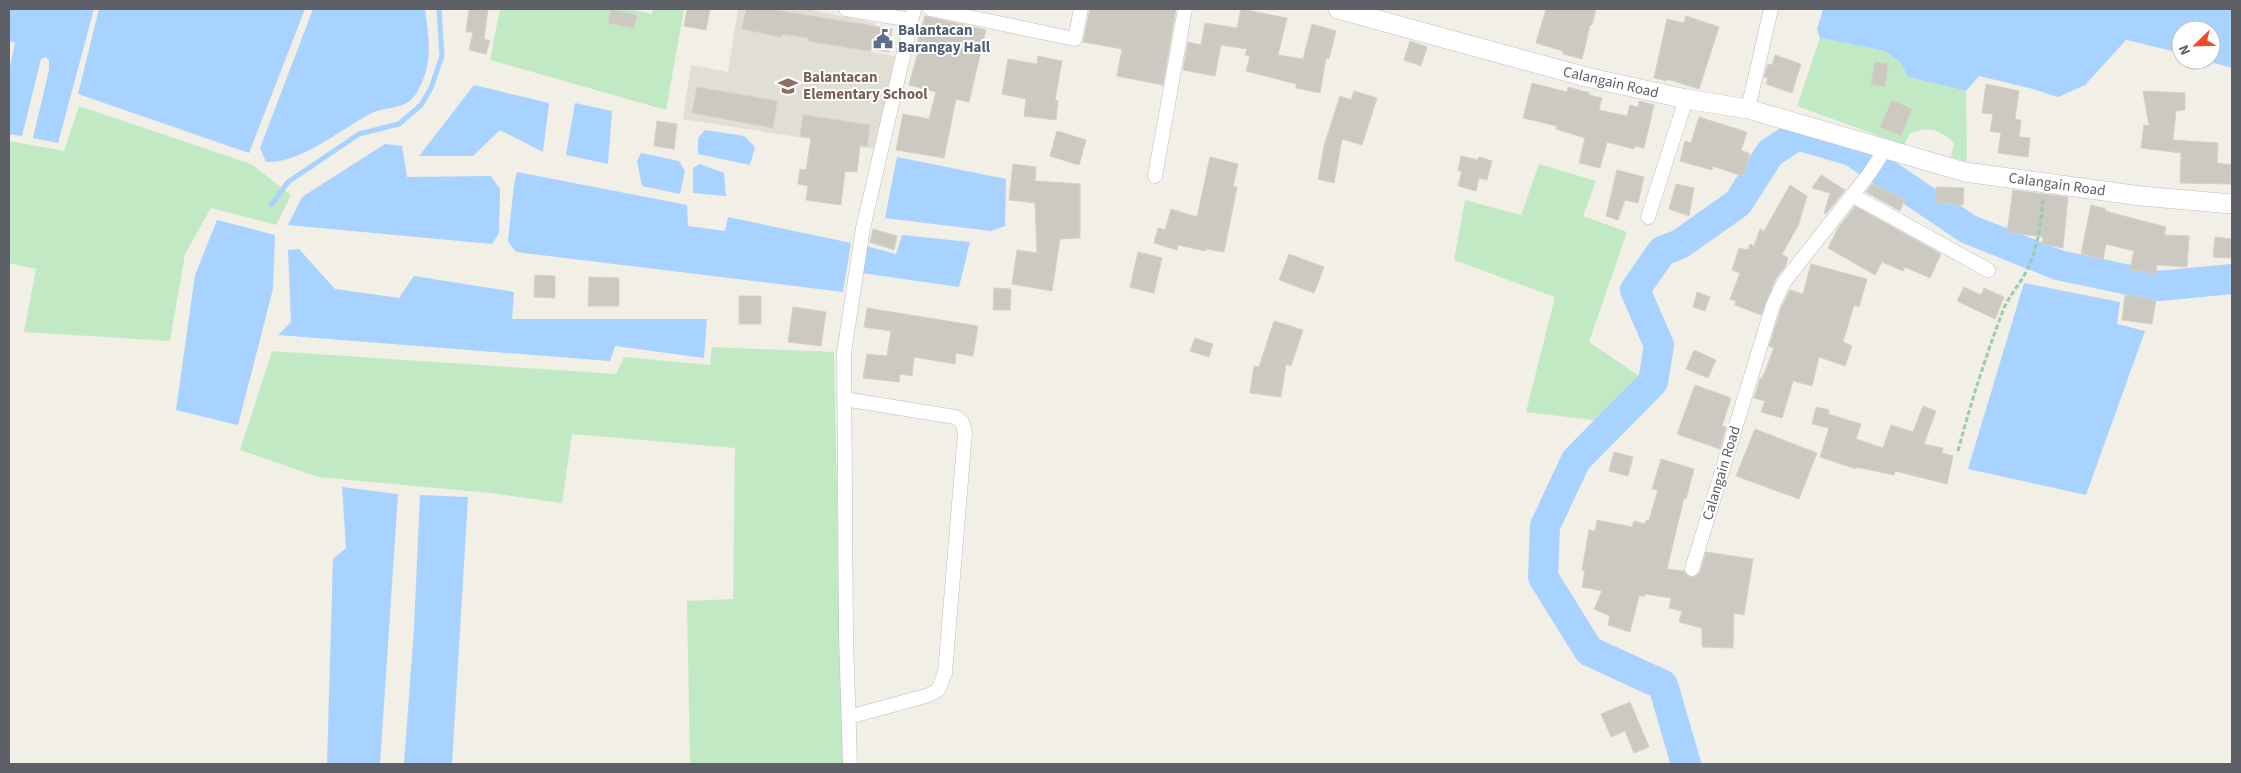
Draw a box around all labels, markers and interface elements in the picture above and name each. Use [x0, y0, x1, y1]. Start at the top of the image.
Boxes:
place label: Balantacan Barangay Hall [898, 20, 991, 58]
north arrow [2171, 20, 2221, 70]
public building icon: Balantacan Barangay Hall [872, 28, 894, 50]
text: N [2174, 41, 2196, 58]
street label: Calangain Road [1561, 61, 1661, 104]
place label: Balantacan Elementary School [803, 67, 928, 105]
school or university icon: Balantacan Elementary School [777, 75, 799, 97]
street label: Calangain Road [2007, 167, 2107, 202]
street label: Calangain Road [1697, 423, 1746, 523]

